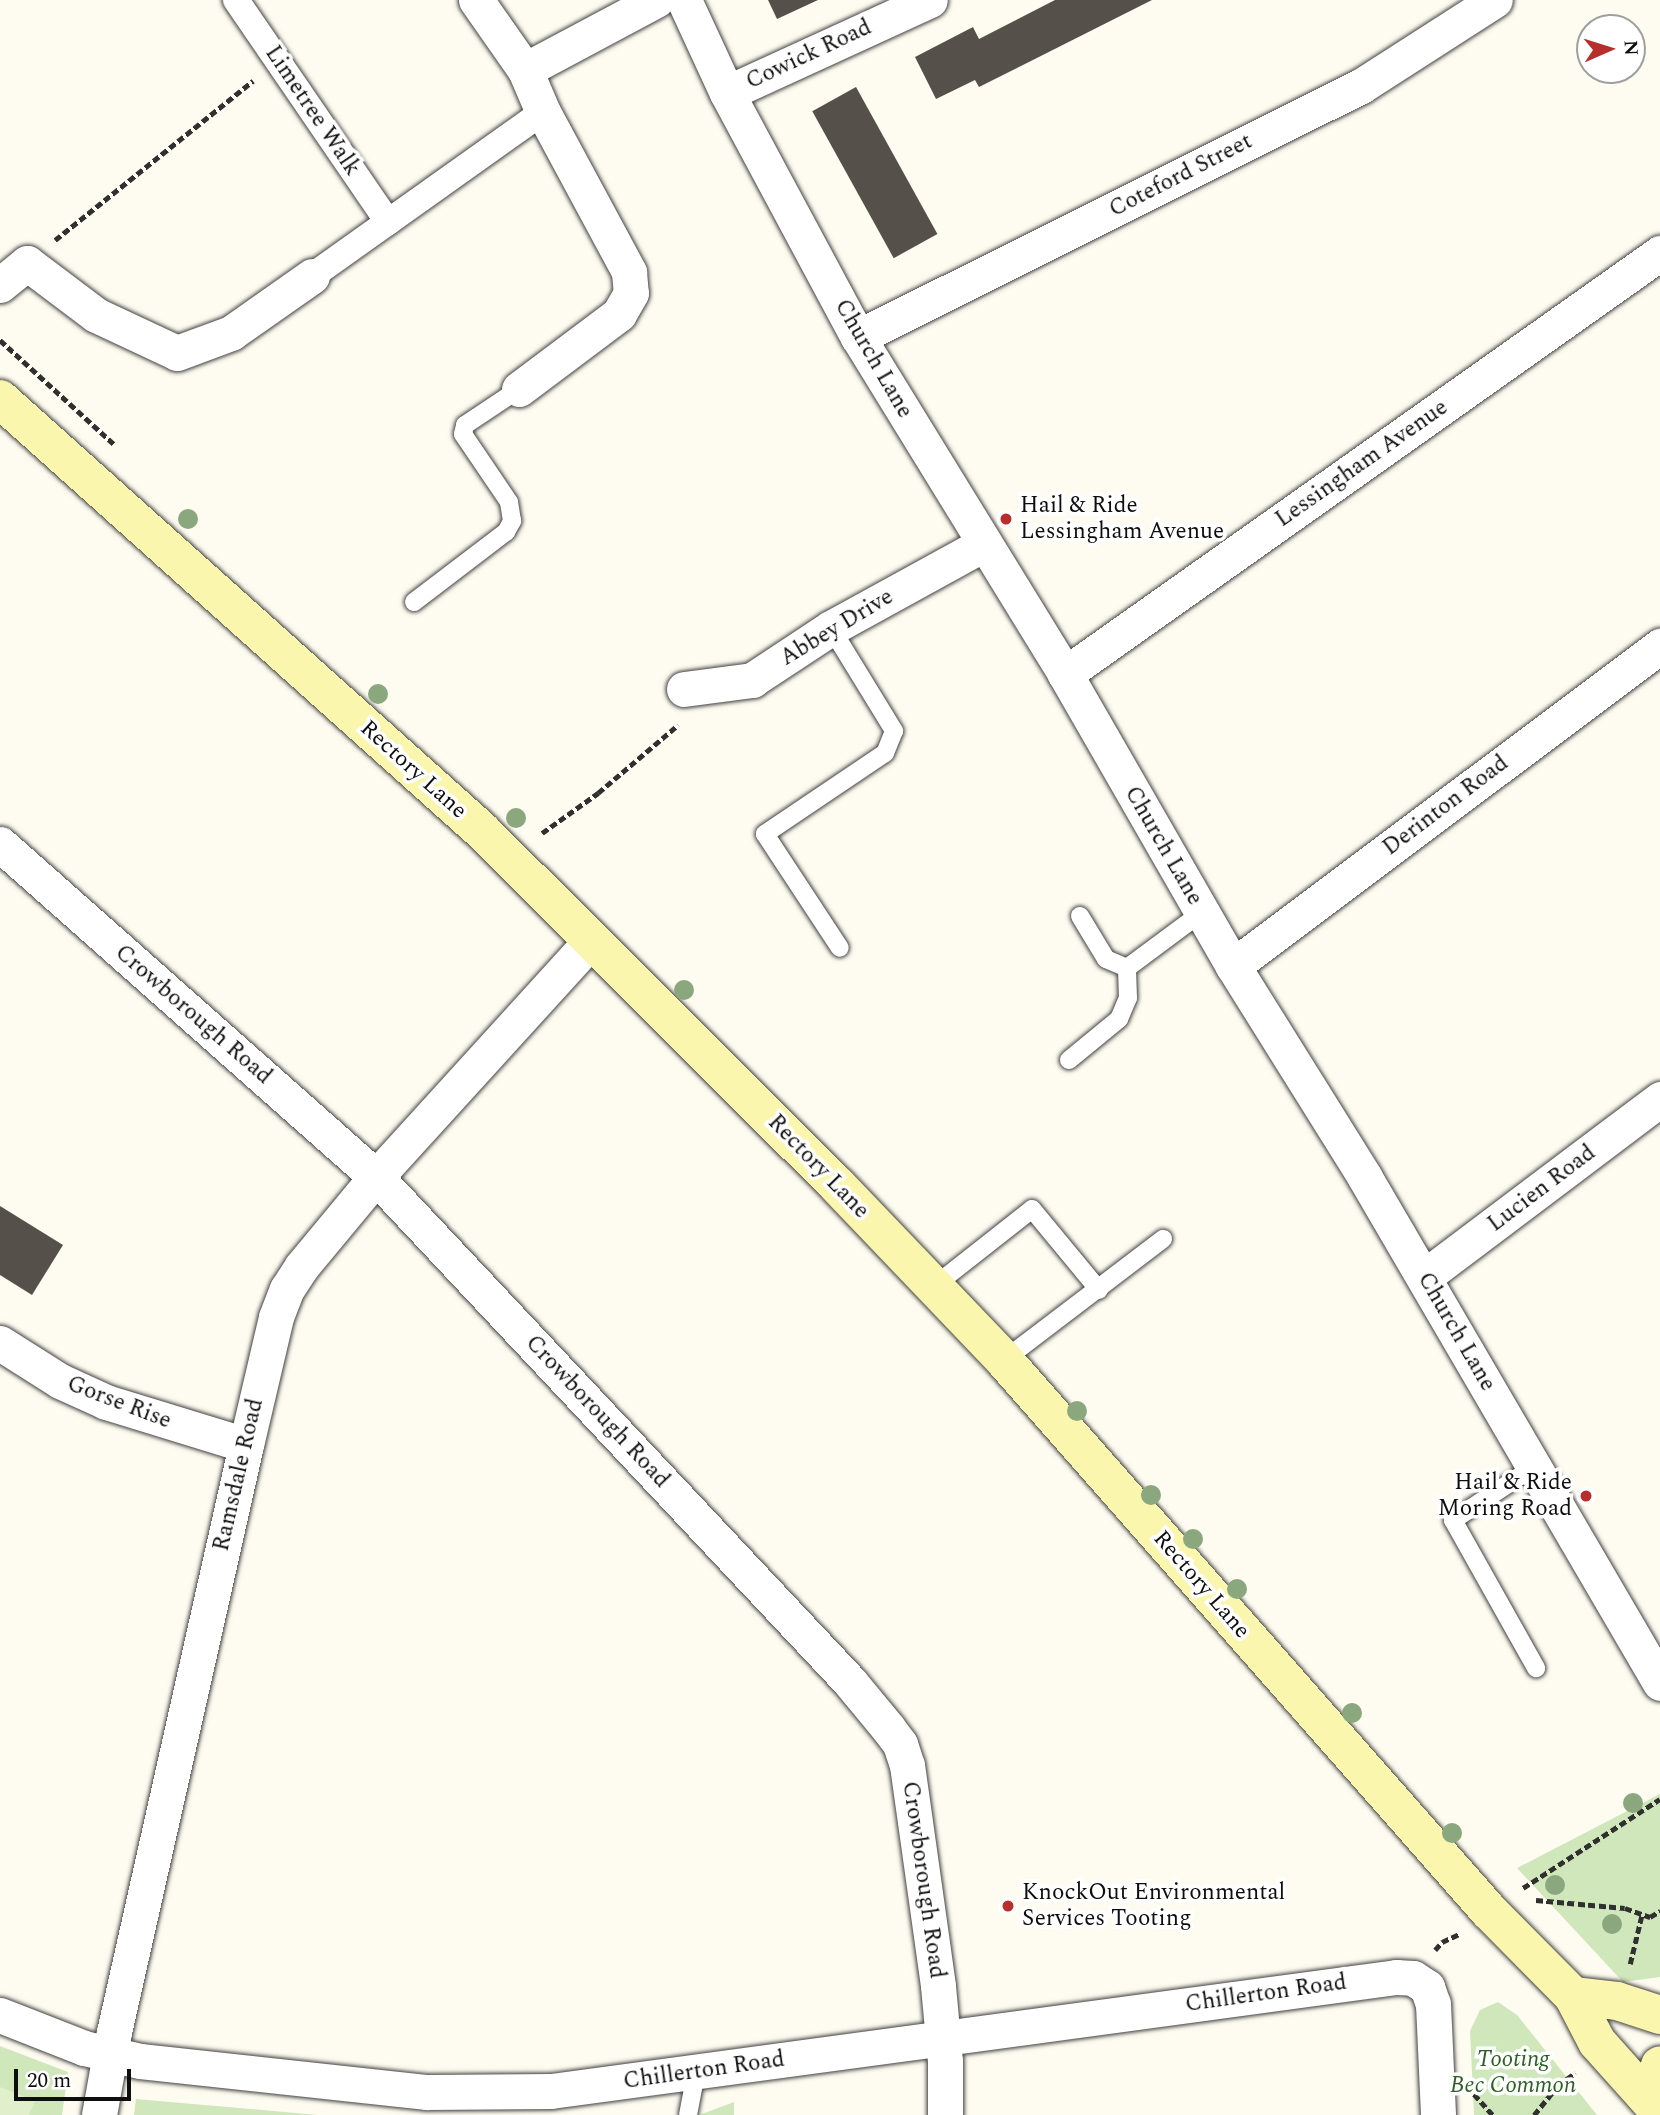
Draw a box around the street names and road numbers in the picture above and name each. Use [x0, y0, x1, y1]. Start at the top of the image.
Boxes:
street label: Cowick Road [742, 14, 876, 96]
street label: Limetree Walk [258, 41, 366, 181]
street label: Coteford Street [1105, 128, 1257, 224]
street label: Church Lane [828, 295, 918, 423]
street label: Lessingham Avenue [1270, 394, 1454, 534]
street label: Abbey Drive [776, 584, 898, 672]
street label: Rectory Lane [354, 715, 472, 825]
street label: Derinton Road [1378, 750, 1514, 862]
street label: Church Lane [1118, 782, 1208, 910]
street label: Crowborough Road [109, 939, 277, 1091]
street label: Rectory Lane [761, 1109, 875, 1225]
street label: Lucien Road [1483, 1140, 1601, 1238]
street label: Church Lane [1411, 1268, 1501, 1396]
street label: Crowborough Road [519, 1330, 675, 1494]
street label: Gorse Rise [63, 1370, 175, 1436]
street label: Ramsdale Road [208, 1396, 270, 1554]
street label: Rectory Lane [1147, 1525, 1255, 1645]
street label: Crowborough Road [896, 1780, 950, 1980]
street label: Chillerton Road [1184, 1969, 1348, 2019]
street label: Chillerton Road [622, 2046, 786, 2096]

